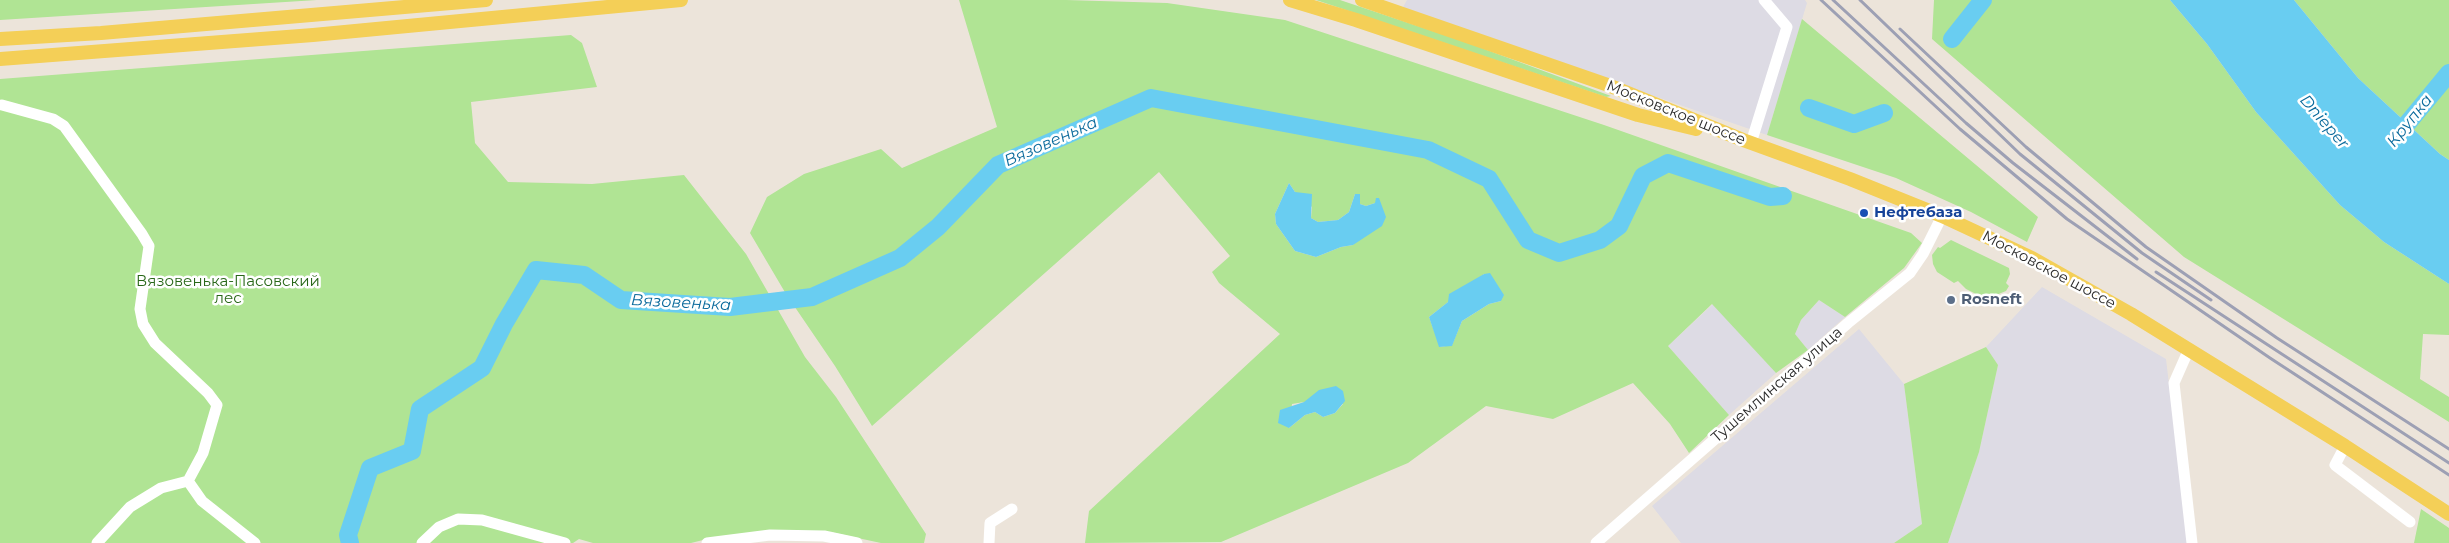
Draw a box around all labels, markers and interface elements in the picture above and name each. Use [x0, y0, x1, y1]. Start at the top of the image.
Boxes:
street label: Московское шоссе [1604, 77, 1748, 149]
water label: Dnieper [2295, 91, 2353, 153]
water label: Крупка [2383, 91, 2437, 151]
water label: Вязовенька [1001, 113, 1101, 171]
place label: Нефтебаза [1874, 204, 1962, 222]
marker: Нефтебаза [1858, 207, 1870, 219]
street label: Московское шоссе [1979, 227, 2119, 313]
park label: Вязовенька-Пасовский лес [136, 273, 320, 308]
water label: Вязовенька [631, 291, 731, 315]
place label: Rosneft [1961, 291, 2022, 309]
marker: Rosneft [1945, 294, 1957, 306]
street label: Тушемлинская улица [1708, 323, 1846, 447]

